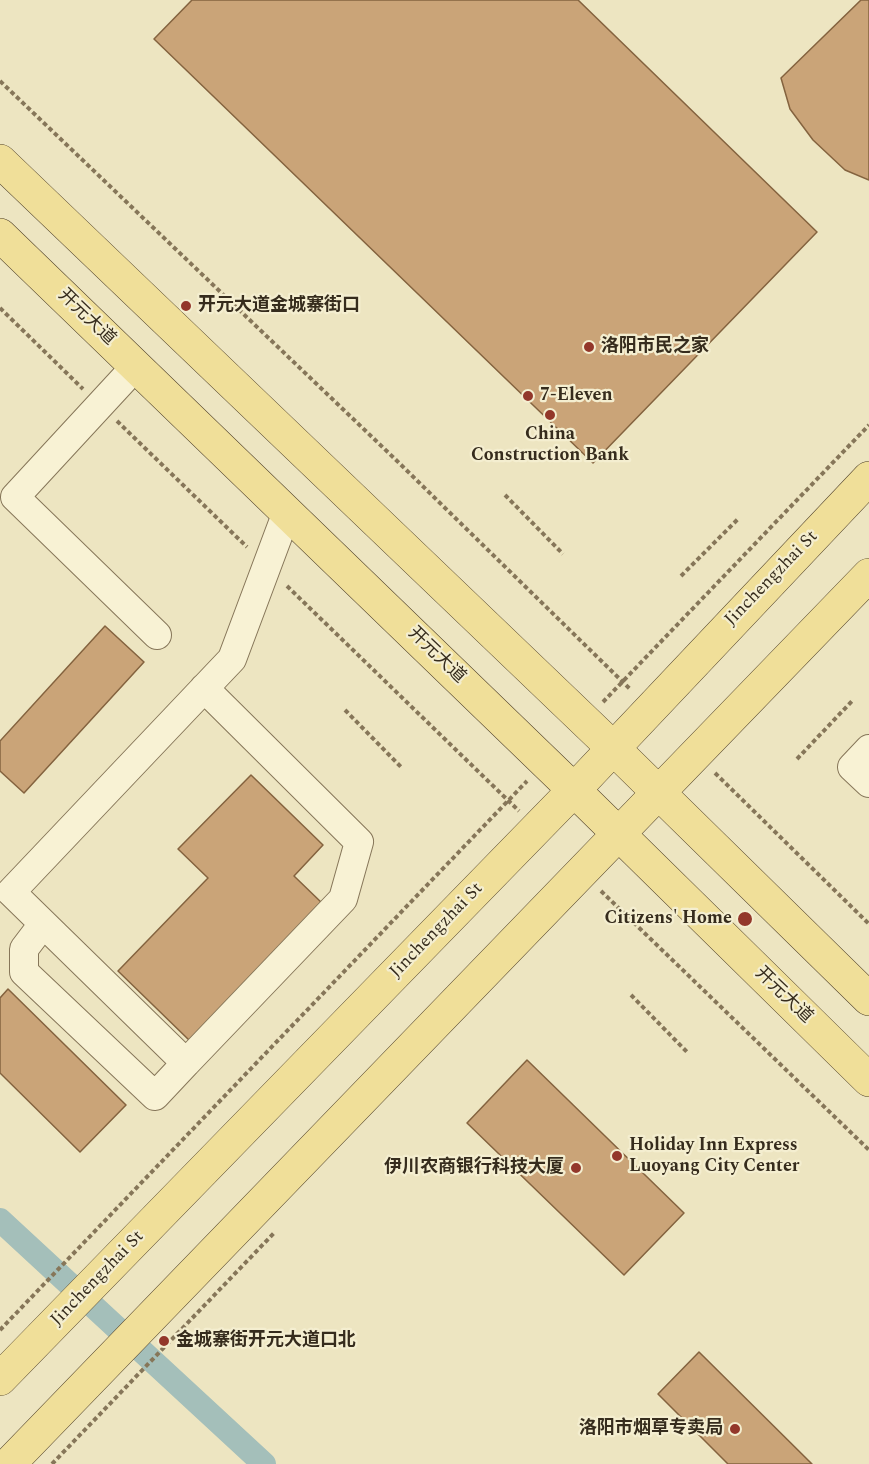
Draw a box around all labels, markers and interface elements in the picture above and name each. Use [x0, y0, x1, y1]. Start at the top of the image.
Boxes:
street label: 开元大道 [53, 285, 119, 351]
place label: 开元大道金城寨街口 [198, 295, 360, 317]
marker: 开元大道金城寨街口 [179, 299, 193, 313]
place label: 洛阳市民之家 [601, 336, 709, 358]
marker: 洛阳市民之家 [582, 340, 596, 354]
place label: 7-Eleven [540, 385, 613, 407]
marker: 7-Eleven [521, 389, 535, 403]
marker: China Construction Bank [543, 408, 557, 422]
place label: China Construction Bank [471, 424, 629, 466]
street label: Jinchengzhai St [721, 527, 823, 631]
street label: 开元大道 [403, 623, 469, 689]
street label: Jinchengzhai St [386, 879, 488, 983]
place label: Citizens' Home [604, 908, 732, 930]
marker: Citizens' Home [736, 910, 754, 928]
street label: 开元大道 [750, 963, 816, 1029]
place label: Holiday Inn Express Luoyang City Center [629, 1135, 799, 1178]
marker: Holiday Inn Express Luoyang City Center [610, 1149, 624, 1163]
place label: 伊川农商银行科技大厦 [384, 1157, 564, 1179]
marker: 伊川农商银行科技大厦 [569, 1161, 583, 1175]
street label: Jinchengzhai St [47, 1227, 149, 1331]
place label: 金城寨街开元大道口北 [176, 1330, 356, 1352]
marker: 金城寨街开元大道口北 [157, 1334, 171, 1348]
place label: 洛阳市烟草专卖局 [579, 1418, 723, 1440]
marker: 洛阳市烟草专卖局 [728, 1422, 742, 1436]

